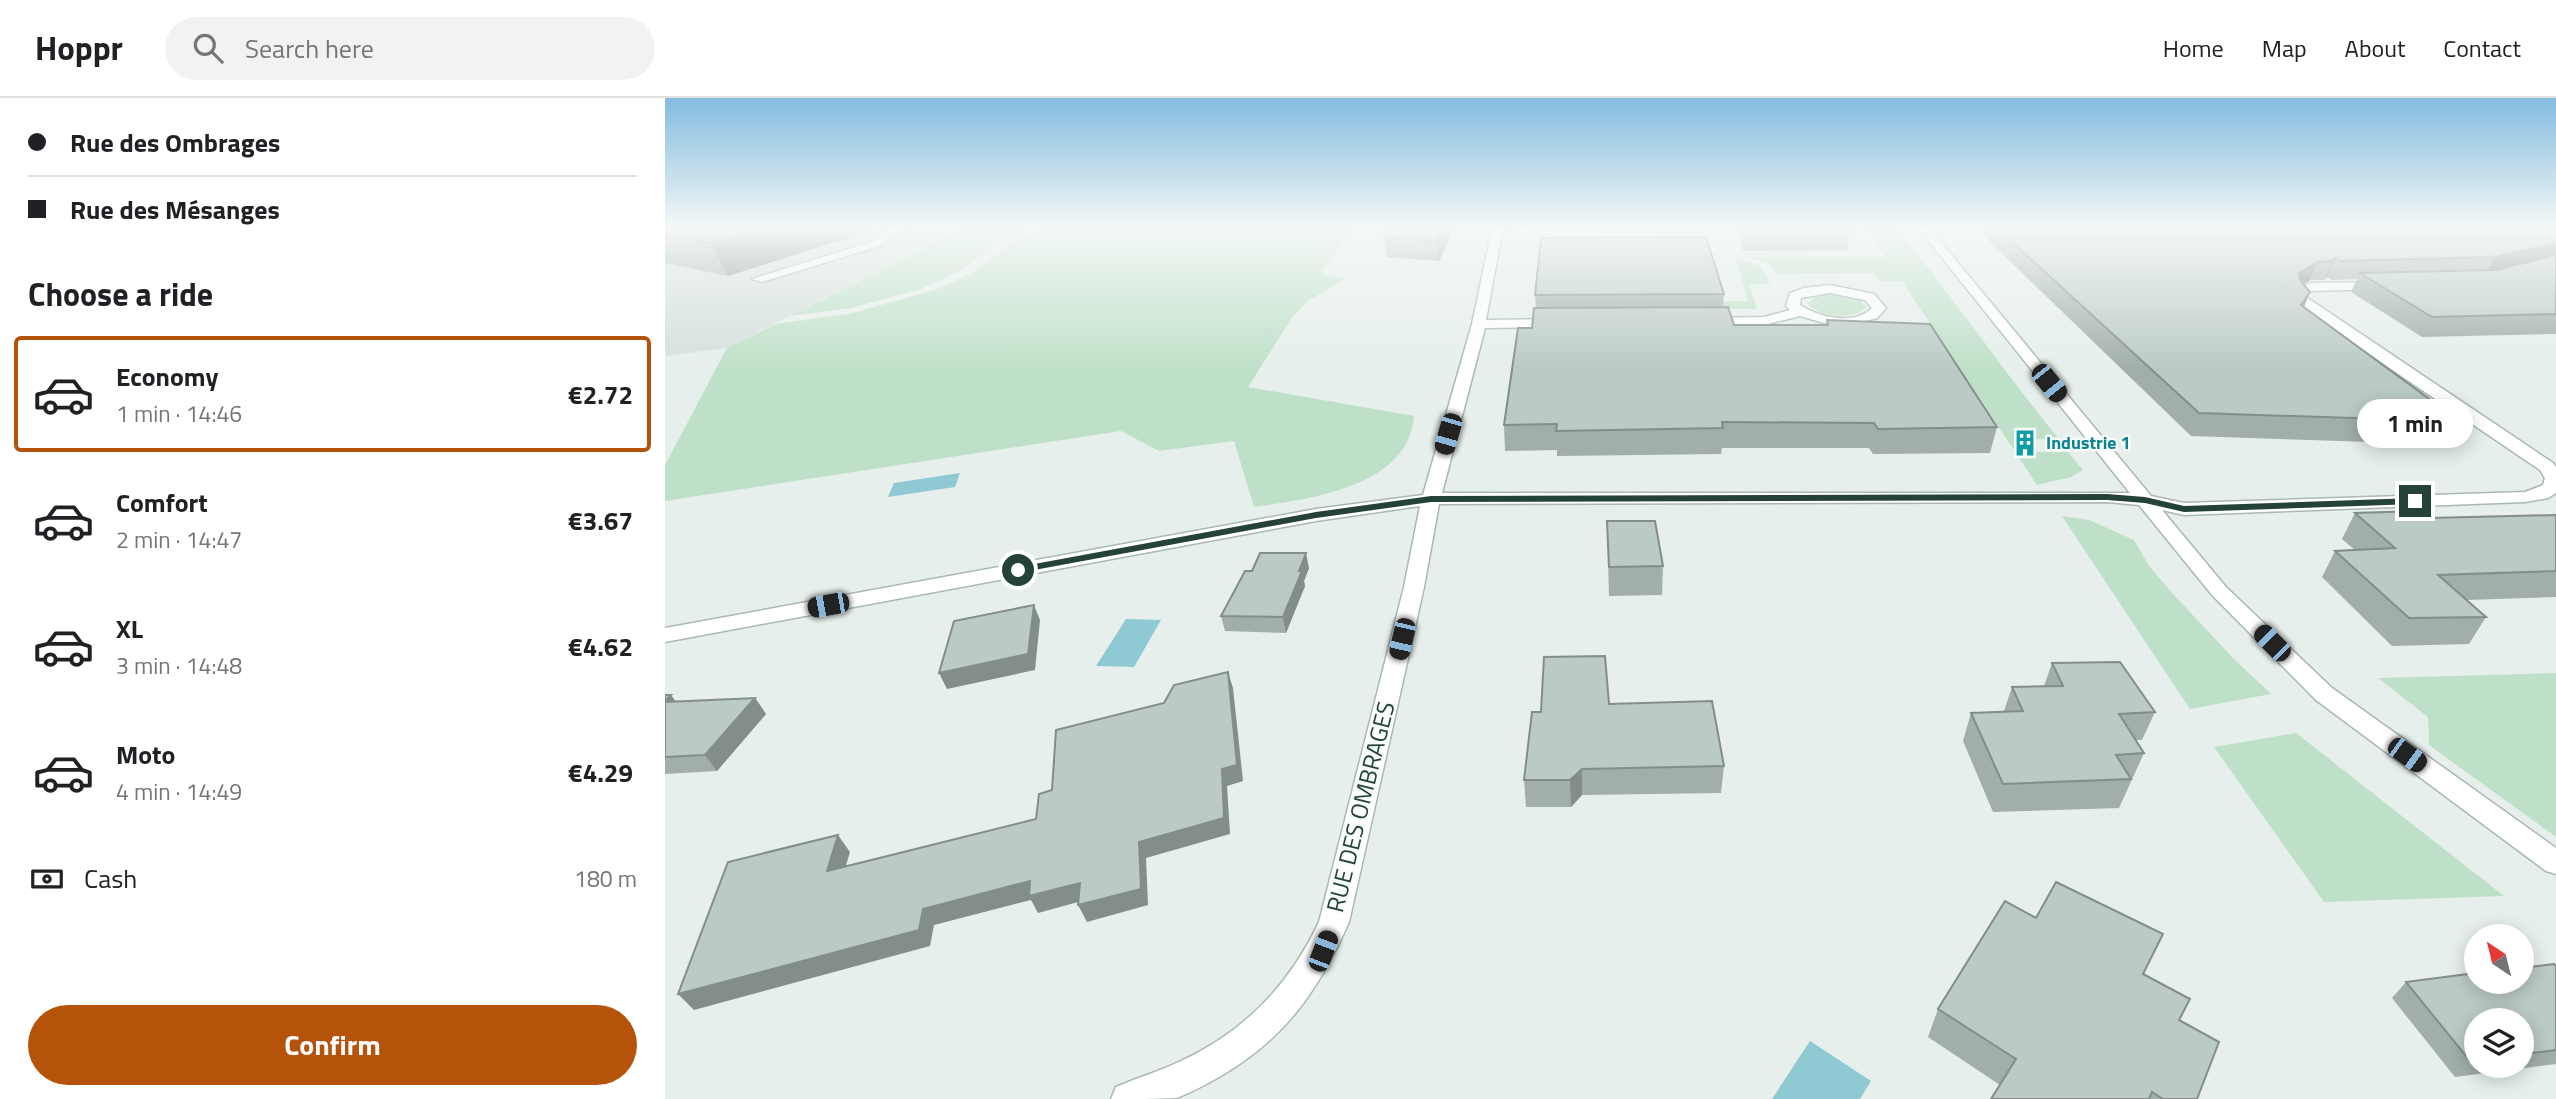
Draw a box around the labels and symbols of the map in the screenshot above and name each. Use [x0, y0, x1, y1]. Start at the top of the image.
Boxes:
car [2028, 360, 2071, 406]
callout: 1 min [2357, 400, 2473, 448]
car [1433, 411, 1464, 457]
building icon: Industrie 1 [2010, 428, 2040, 458]
place label: Industrie 1 [2046, 429, 2131, 456]
route end [2399, 485, 2431, 517]
route start [1002, 554, 1034, 586]
car [806, 591, 851, 619]
car [1388, 616, 1417, 662]
car [2250, 621, 2295, 665]
street label: RUE DES OMBRAGES [1316, 698, 1404, 916]
car [2384, 734, 2431, 776]
north arrow [2464, 924, 2534, 994]
car [1306, 928, 1341, 974]

